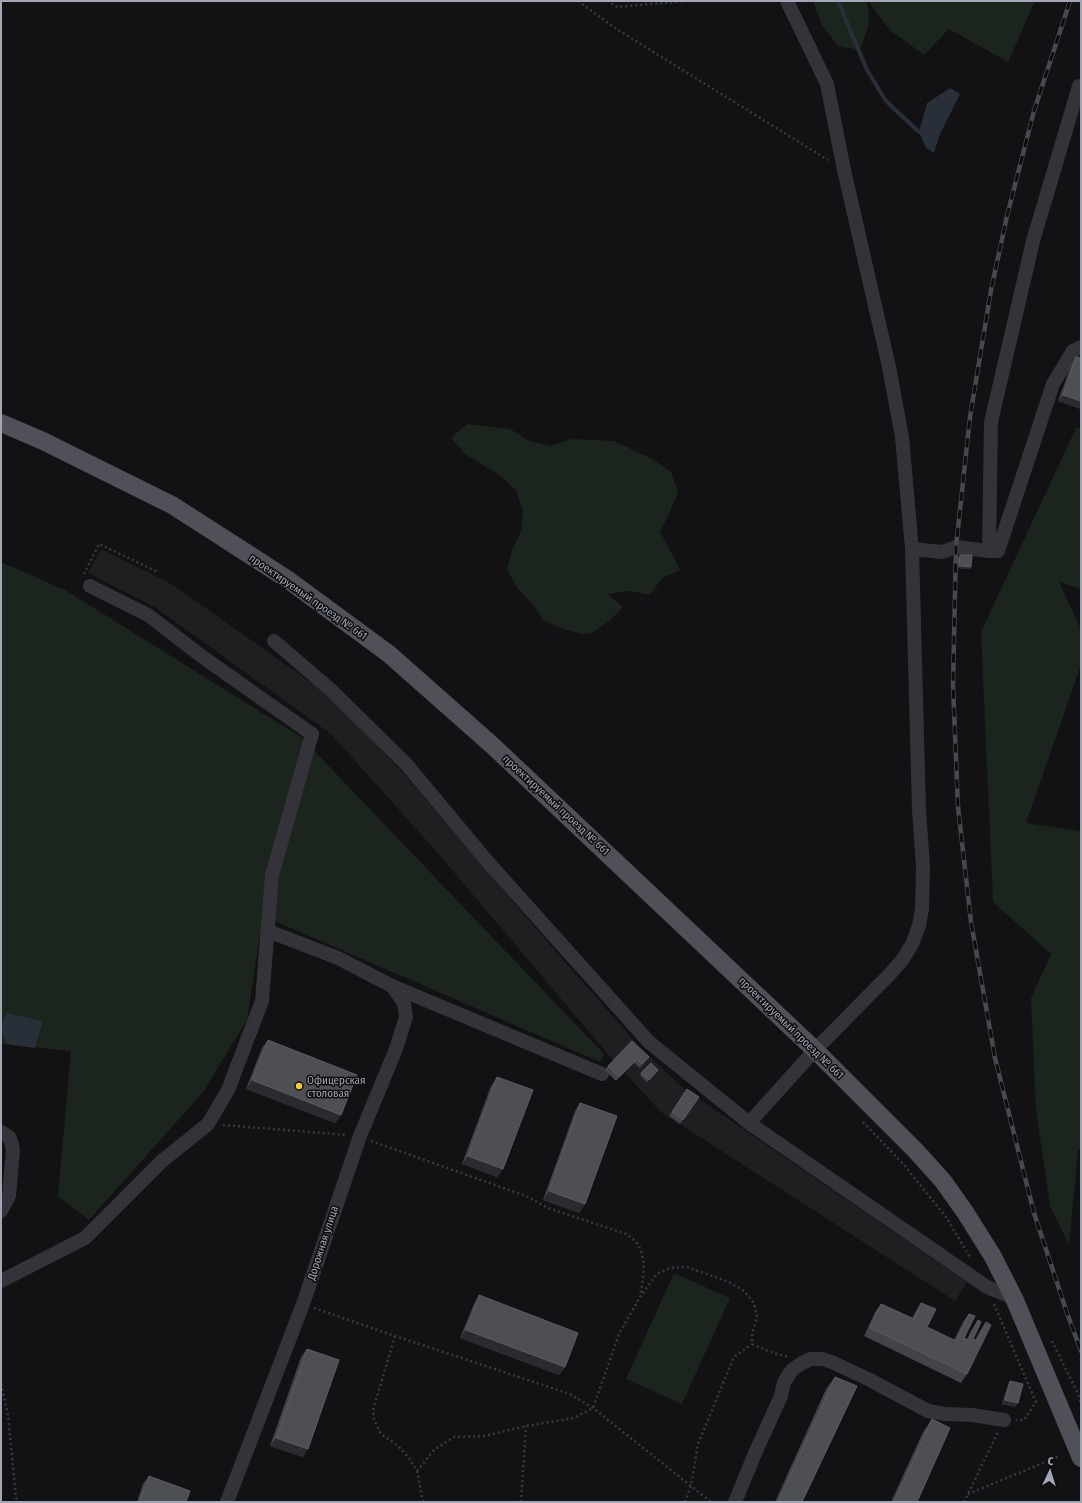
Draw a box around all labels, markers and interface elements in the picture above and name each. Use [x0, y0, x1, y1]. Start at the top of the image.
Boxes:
street label: проектируемый проезд № 661 [247, 551, 369, 643]
street label: проектируемый проезд № 661 [500, 752, 612, 858]
street label: проектируемый проезд № 661 [736, 974, 846, 1082]
place label: Офицерская столовая [307, 1074, 365, 1100]
marker: Офицерская столовая [294, 1081, 304, 1091]
street label: Дорожная улица [305, 1204, 341, 1283]
north arrow [1030, 1451, 1070, 1491]
text: С [1047, 1455, 1054, 1468]

